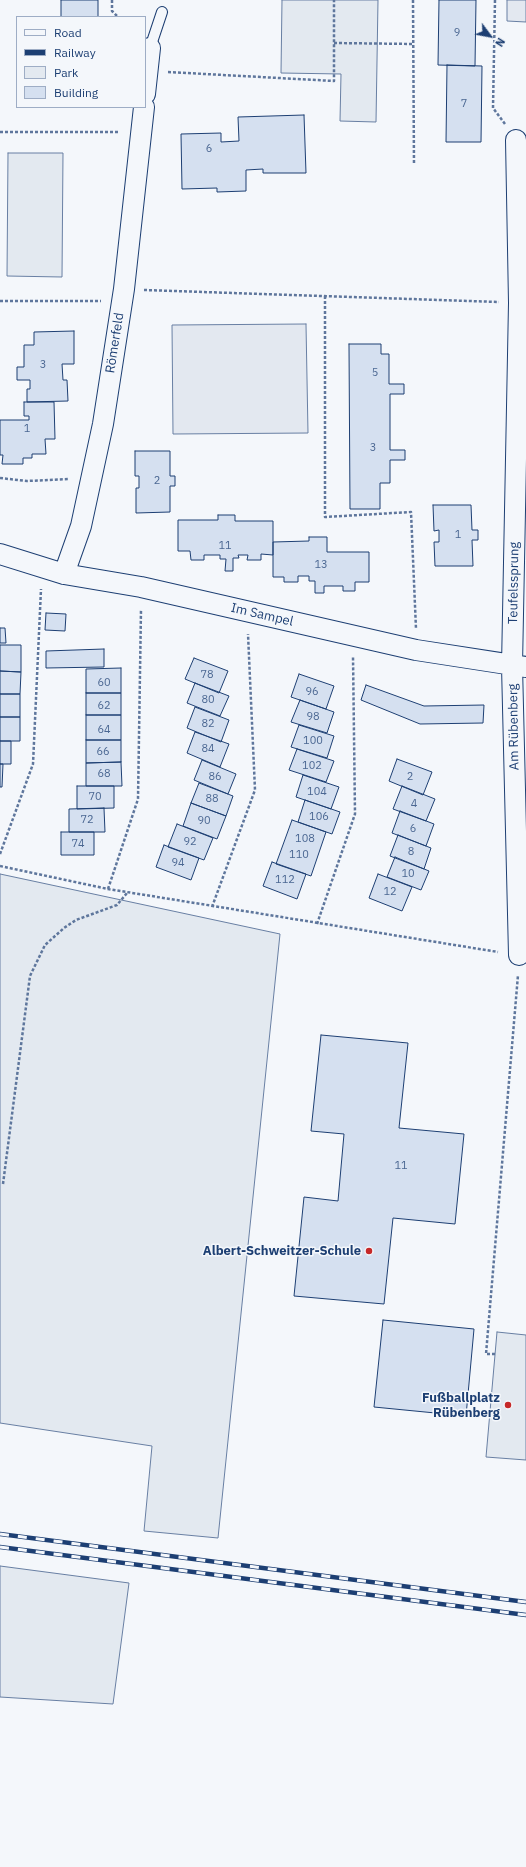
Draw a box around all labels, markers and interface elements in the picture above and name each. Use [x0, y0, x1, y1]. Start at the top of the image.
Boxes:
legend [16, 16, 146, 108]
north arrow [470, 16, 510, 56]
text: Road [54, 25, 82, 40]
house number: 9 [454, 26, 460, 40]
text: N [492, 35, 508, 49]
text: Railway [54, 45, 96, 60]
text: Park [54, 65, 78, 80]
text: Building [54, 85, 98, 100]
house number: 7 [461, 97, 467, 111]
house number: 6 [206, 142, 212, 156]
street label: Römerfeld [103, 312, 127, 374]
house number: 3 [40, 358, 46, 372]
house number: 5 [372, 366, 378, 380]
house number: 1 [24, 422, 30, 436]
house number: 3 [370, 441, 376, 455]
house number: 2 [154, 474, 160, 488]
house number: 1 [455, 528, 461, 542]
house number: 11 [218, 539, 232, 553]
street label: Teufelssprung [505, 542, 523, 624]
house number: 13 [314, 558, 328, 572]
street label: Im Sampel [229, 600, 295, 630]
house number: 78 [200, 668, 214, 682]
house number: 60 [97, 676, 111, 690]
street label: Am Rübenberg [505, 684, 523, 770]
house number: 96 [305, 685, 319, 699]
house number: 80 [201, 693, 215, 707]
house number: 62 [97, 699, 111, 713]
house number: 98 [306, 710, 320, 724]
house number: 82 [201, 717, 215, 731]
house number: 64 [97, 723, 111, 737]
house number: 100 [303, 734, 323, 748]
house number: 84 [201, 742, 215, 756]
house number: 66 [96, 745, 110, 759]
house number: 102 [302, 759, 322, 773]
house number: 68 [97, 767, 111, 781]
house number: 86 [208, 770, 222, 784]
house number: 2 [407, 770, 413, 784]
house number: 104 [307, 785, 327, 799]
house number: 70 [88, 790, 102, 804]
house number: 88 [205, 792, 219, 806]
house number: 4 [411, 797, 417, 811]
house number: 106 [309, 810, 329, 824]
house number: 72 [80, 813, 94, 827]
house number: 90 [197, 814, 211, 828]
house number: 6 [410, 822, 416, 836]
house number: 108 [295, 832, 315, 846]
house number: 92 [183, 835, 197, 849]
house number: 74 [71, 837, 85, 851]
house number: 8 [408, 845, 414, 859]
house number: 110 [289, 848, 309, 862]
house number: 94 [171, 856, 185, 870]
house number: 10 [401, 867, 415, 881]
house number: 112 [275, 873, 295, 887]
house number: 12 [383, 885, 397, 899]
house number: 11 [394, 1159, 408, 1173]
place label: Albert-Schweitzer-Schule [203, 1243, 361, 1259]
marker: Albert-Schweitzer-Schule [364, 1246, 374, 1256]
place label: Fußballplatz Rübenberg [422, 1390, 500, 1421]
marker: Fußballplatz Rübenberg [503, 1400, 513, 1410]

